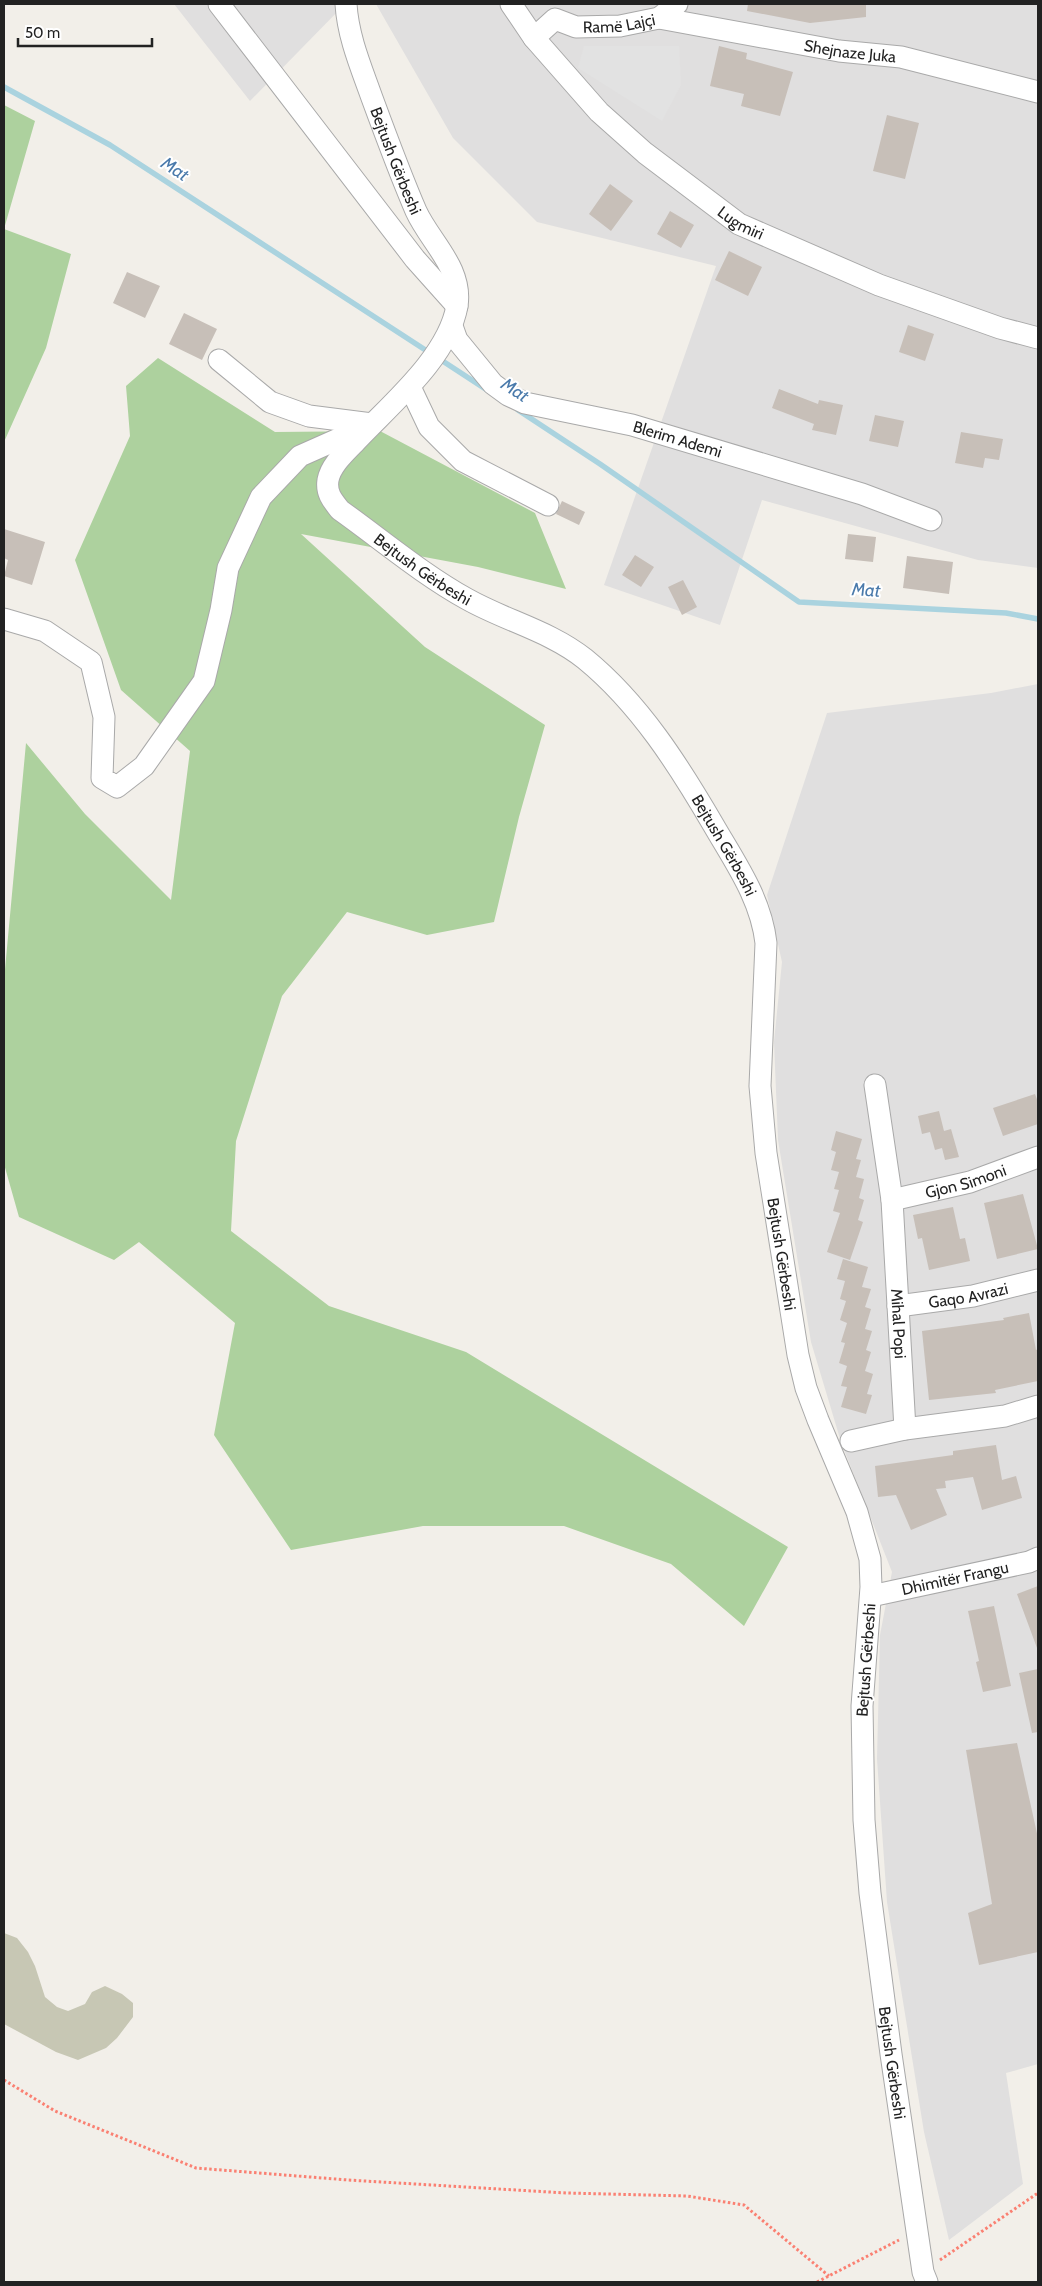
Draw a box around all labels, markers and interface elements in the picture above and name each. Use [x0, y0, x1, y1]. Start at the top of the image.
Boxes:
street label: Ramë Lajçi [583, 10, 657, 36]
scale bar [18, 15, 151, 47]
text: 50 m [25, 24, 60, 42]
street label: Shejnaze Juka [803, 35, 897, 66]
street label: Bejtush Gërbeshi [367, 104, 426, 217]
water label: Mat [156, 151, 193, 186]
street label: Lugmiri [714, 202, 767, 243]
water label: Mat [496, 372, 533, 407]
street label: Blerim Ademi [631, 416, 724, 461]
street label: Bejtush Gërbeshi [370, 529, 475, 609]
water label: Mat [850, 578, 881, 602]
street label: Bejtush Gërbeshi [688, 791, 761, 899]
street label: Gjon Simoni [923, 1160, 1009, 1202]
street label: Bejtush Gërbeshi [764, 1196, 800, 1312]
street label: Gaqo Avrazi [927, 1278, 1010, 1311]
street label: Mihal Popi [888, 1288, 910, 1359]
street label: Dhimitër Frangu [900, 1557, 1010, 1599]
street label: Bejtush Gërbeshi [853, 1603, 879, 1717]
street label: Bejtush Gërbeshi [875, 2005, 910, 2121]

